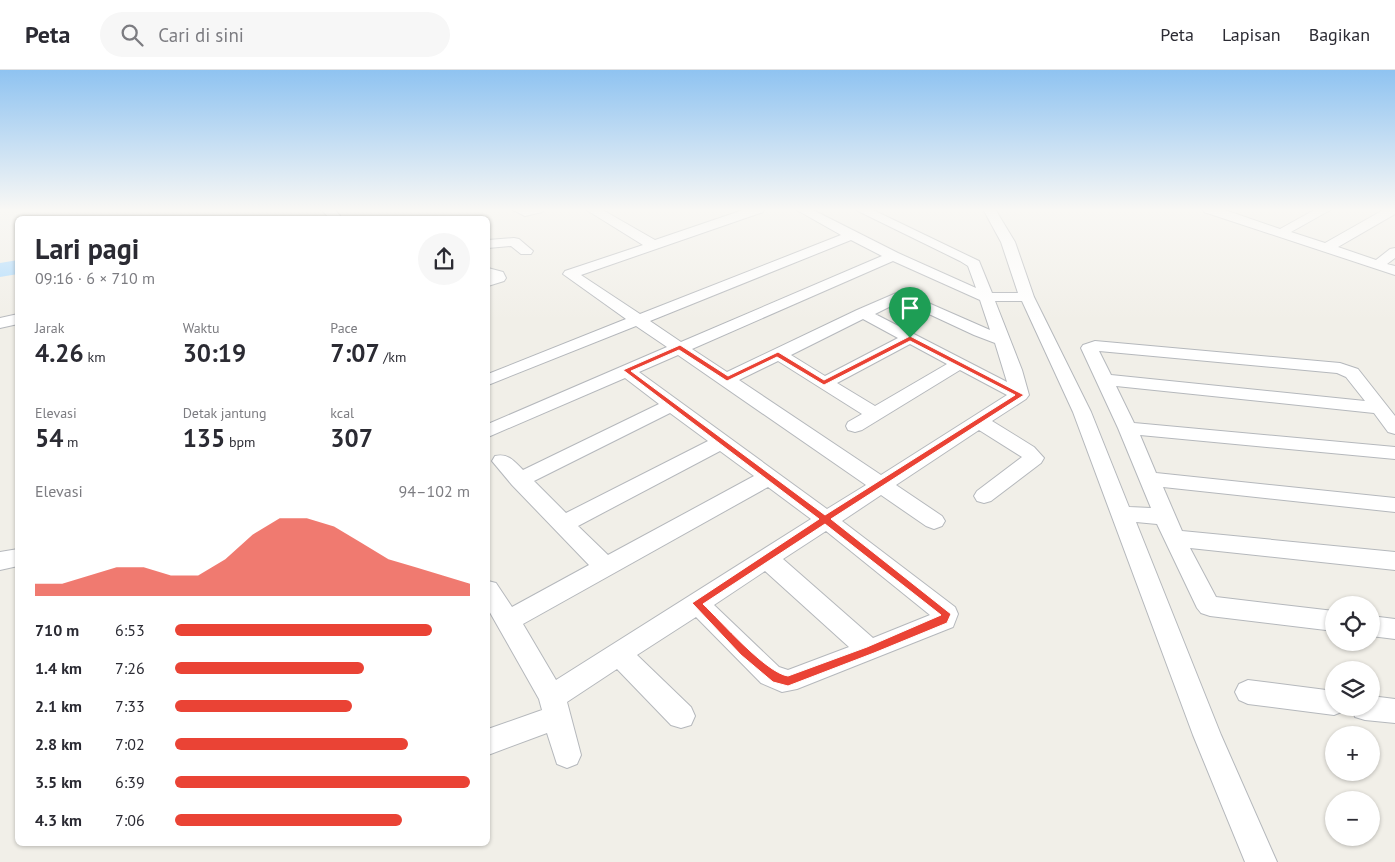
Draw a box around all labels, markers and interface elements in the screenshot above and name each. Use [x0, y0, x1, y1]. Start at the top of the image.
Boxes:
search box [100, 12, 450, 57]
text: Peta [25, 19, 70, 50]
icon: search [118, 21, 146, 49]
text: Cari di sini [158, 23, 244, 47]
text: Peta [1160, 23, 1194, 46]
text: Lapisan [1222, 23, 1281, 46]
text: Bagikan [1309, 23, 1370, 46]
text: Lari pagi [35, 230, 139, 267]
button: share [418, 233, 470, 285]
text: 09:16 · 6 × 710 m [35, 268, 155, 288]
pin [889, 287, 931, 338]
icon: arrive [896, 294, 924, 322]
text: Jarak [35, 319, 64, 337]
text: Waktu [183, 319, 220, 337]
text: Pace [330, 319, 358, 337]
text: 4.26 [35, 337, 84, 369]
text: 30:19 [183, 337, 246, 369]
text: 7:07 [330, 337, 380, 369]
text: km [84, 348, 106, 366]
text: /km [380, 348, 406, 366]
text: Elevasi [35, 404, 77, 422]
text: Detak jantung [183, 404, 266, 422]
text: kcal [330, 404, 354, 422]
text: 54 [35, 422, 63, 454]
text: 135 [183, 422, 225, 454]
text: 307 [330, 422, 373, 454]
text: m [63, 433, 78, 451]
text: bpm [225, 433, 255, 451]
text: Elevasi [35, 481, 83, 501]
text: 94–102 m [399, 481, 470, 501]
map controls [1325, 596, 1380, 846]
button: locate [1325, 596, 1380, 651]
text: 710 m [35, 620, 79, 640]
text: 6:53 [115, 620, 145, 640]
text: 1.4 km [35, 658, 82, 678]
text: 7:26 [115, 658, 145, 678]
button: layers [1325, 661, 1380, 716]
text: 2.1 km [35, 696, 82, 716]
text: 7:33 [115, 696, 145, 716]
button: + [1325, 726, 1380, 781]
text: 2.8 km [35, 734, 82, 754]
text: 7:02 [115, 734, 145, 754]
text: 3.5 km [35, 772, 82, 792]
text: 6:39 [115, 772, 145, 792]
button: − [1325, 791, 1380, 846]
text: 4.3 km [35, 810, 82, 830]
text: 7:06 [115, 810, 145, 830]

